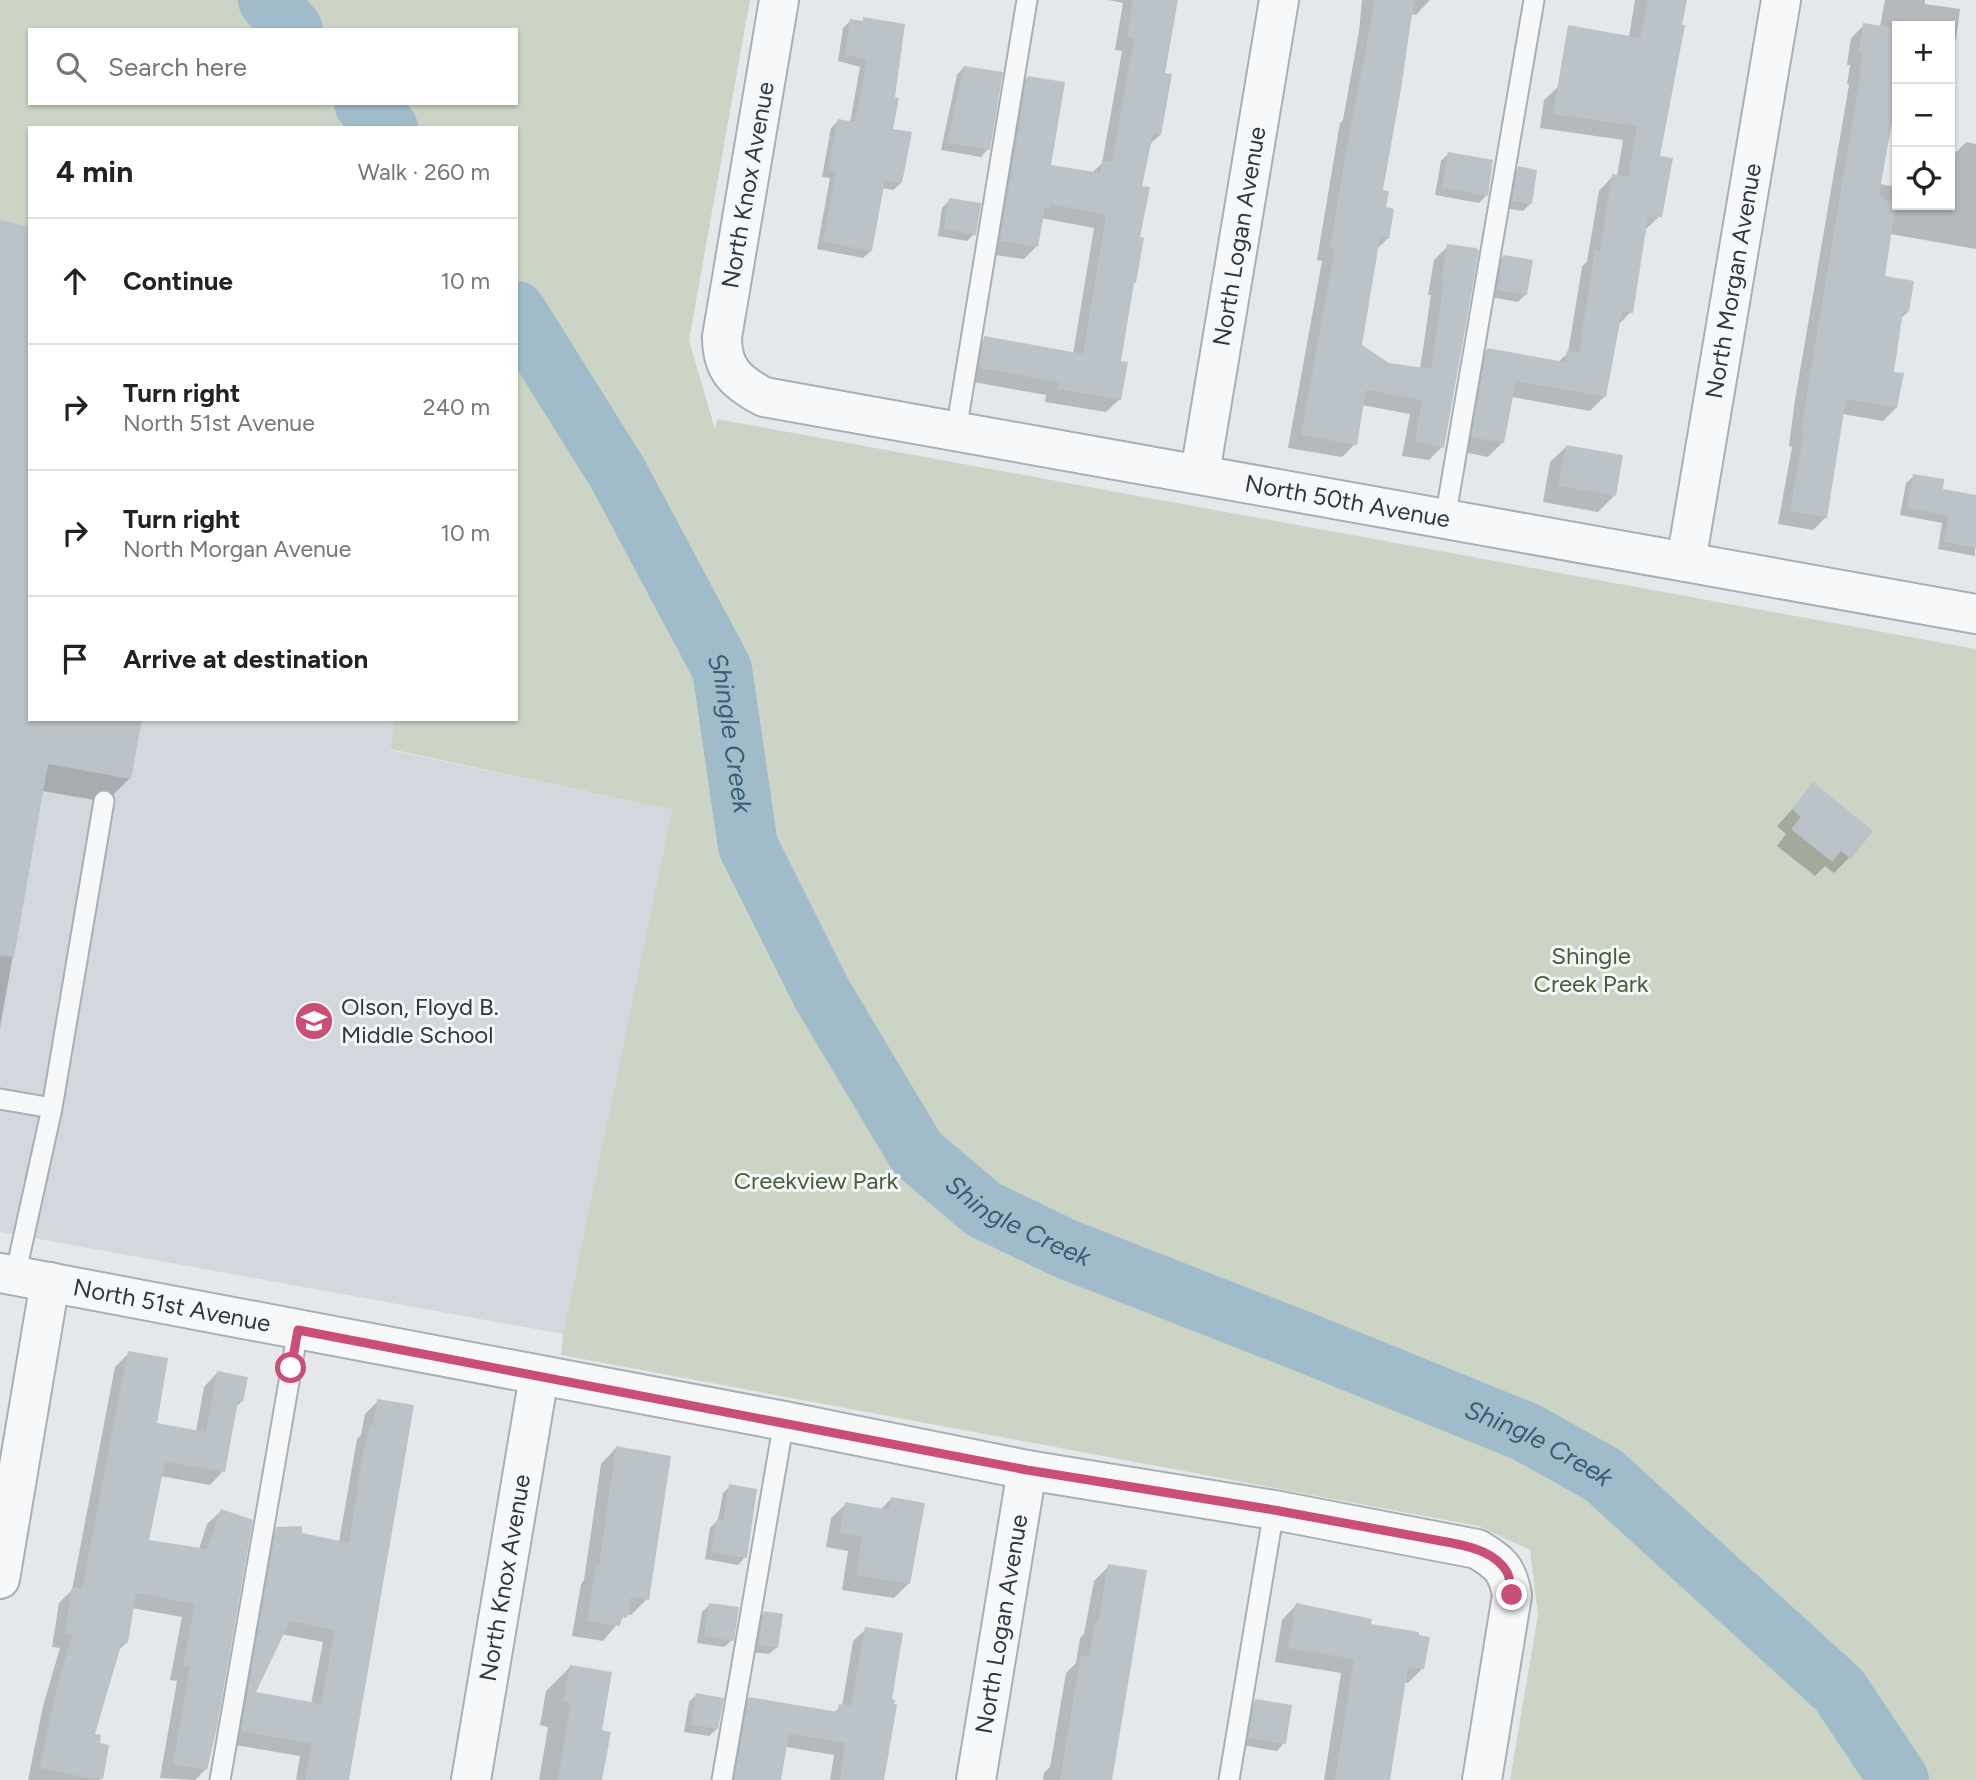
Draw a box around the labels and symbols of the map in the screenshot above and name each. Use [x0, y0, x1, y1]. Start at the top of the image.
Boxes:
street label: North Knox Avenue [715, 79, 780, 290]
street label: North Logan Avenue [1206, 124, 1272, 348]
street label: North Morgan Avenue [1699, 161, 1767, 401]
street label: North 50th Avenue [1243, 468, 1453, 534]
water label: Shingle Creek [700, 647, 759, 817]
park label: Shingle Creek Park [1534, 941, 1649, 998]
place label: Olson, Floyd B. Middle School [341, 992, 499, 1049]
school or university icon: Olson, Floyd B. Middle School [293, 1000, 335, 1042]
park label: Creekview Park [734, 1166, 899, 1195]
water label: Shingle Creek [939, 1168, 1097, 1274]
street label: North 51st Avenue [71, 1272, 273, 1338]
route start [275, 1352, 306, 1383]
water label: Shingle Creek [1460, 1393, 1621, 1494]
street label: North Knox Avenue [473, 1472, 536, 1683]
street label: North Logan Avenue [969, 1512, 1034, 1736]
route end [1496, 1579, 1527, 1610]

